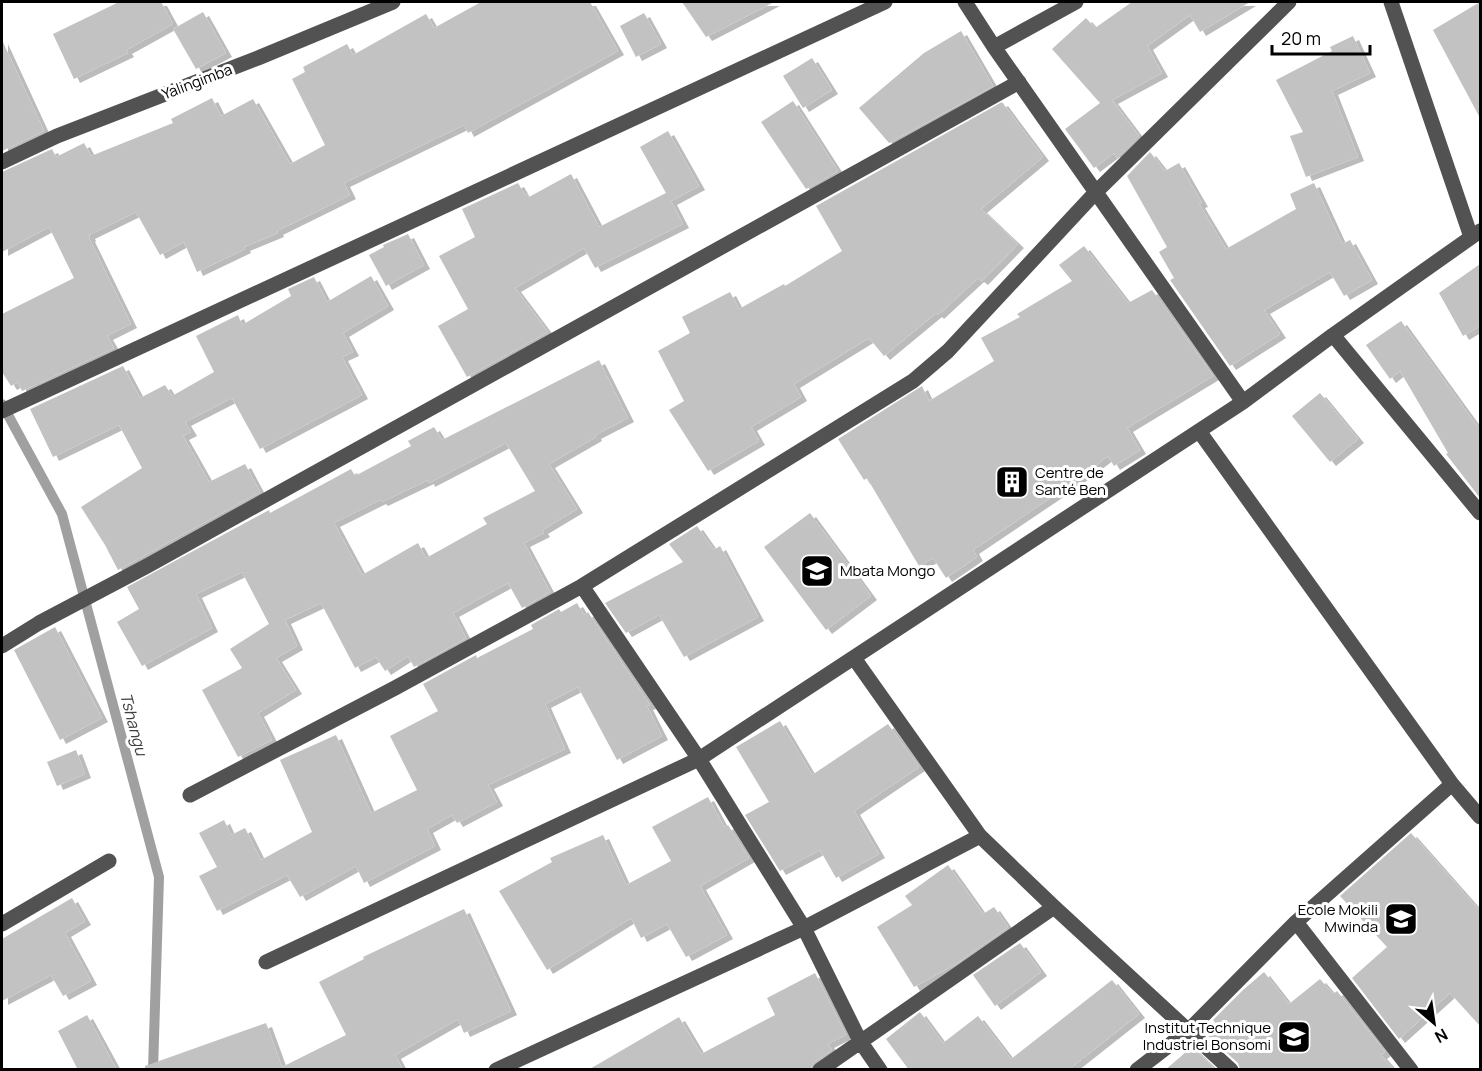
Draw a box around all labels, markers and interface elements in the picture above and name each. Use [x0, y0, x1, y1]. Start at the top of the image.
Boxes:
scale bar [1272, 18, 1370, 56]
text: 20 m [1281, 26, 1321, 50]
street label: Yalingimba [159, 59, 235, 105]
place label: Centre de Santé Ben [1035, 462, 1106, 500]
building icon: Centre de Santé Ben [994, 464, 1030, 500]
school or university icon: Mbata Mongo [799, 553, 835, 589]
place label: Mbata Mongo [840, 560, 935, 581]
water label: Tshangu [115, 690, 153, 759]
place label: Ecole Mokili Mwinda [1298, 899, 1378, 937]
school or university icon: Ecole Mokili Mwinda [1383, 901, 1419, 937]
north arrow [1404, 993, 1464, 1053]
place label: Institut Technique Industriel Bonsomi [1143, 1017, 1271, 1055]
school or university icon: Institut Technique Industriel Bonsomi [1276, 1019, 1312, 1055]
text: N [1431, 1024, 1452, 1049]

